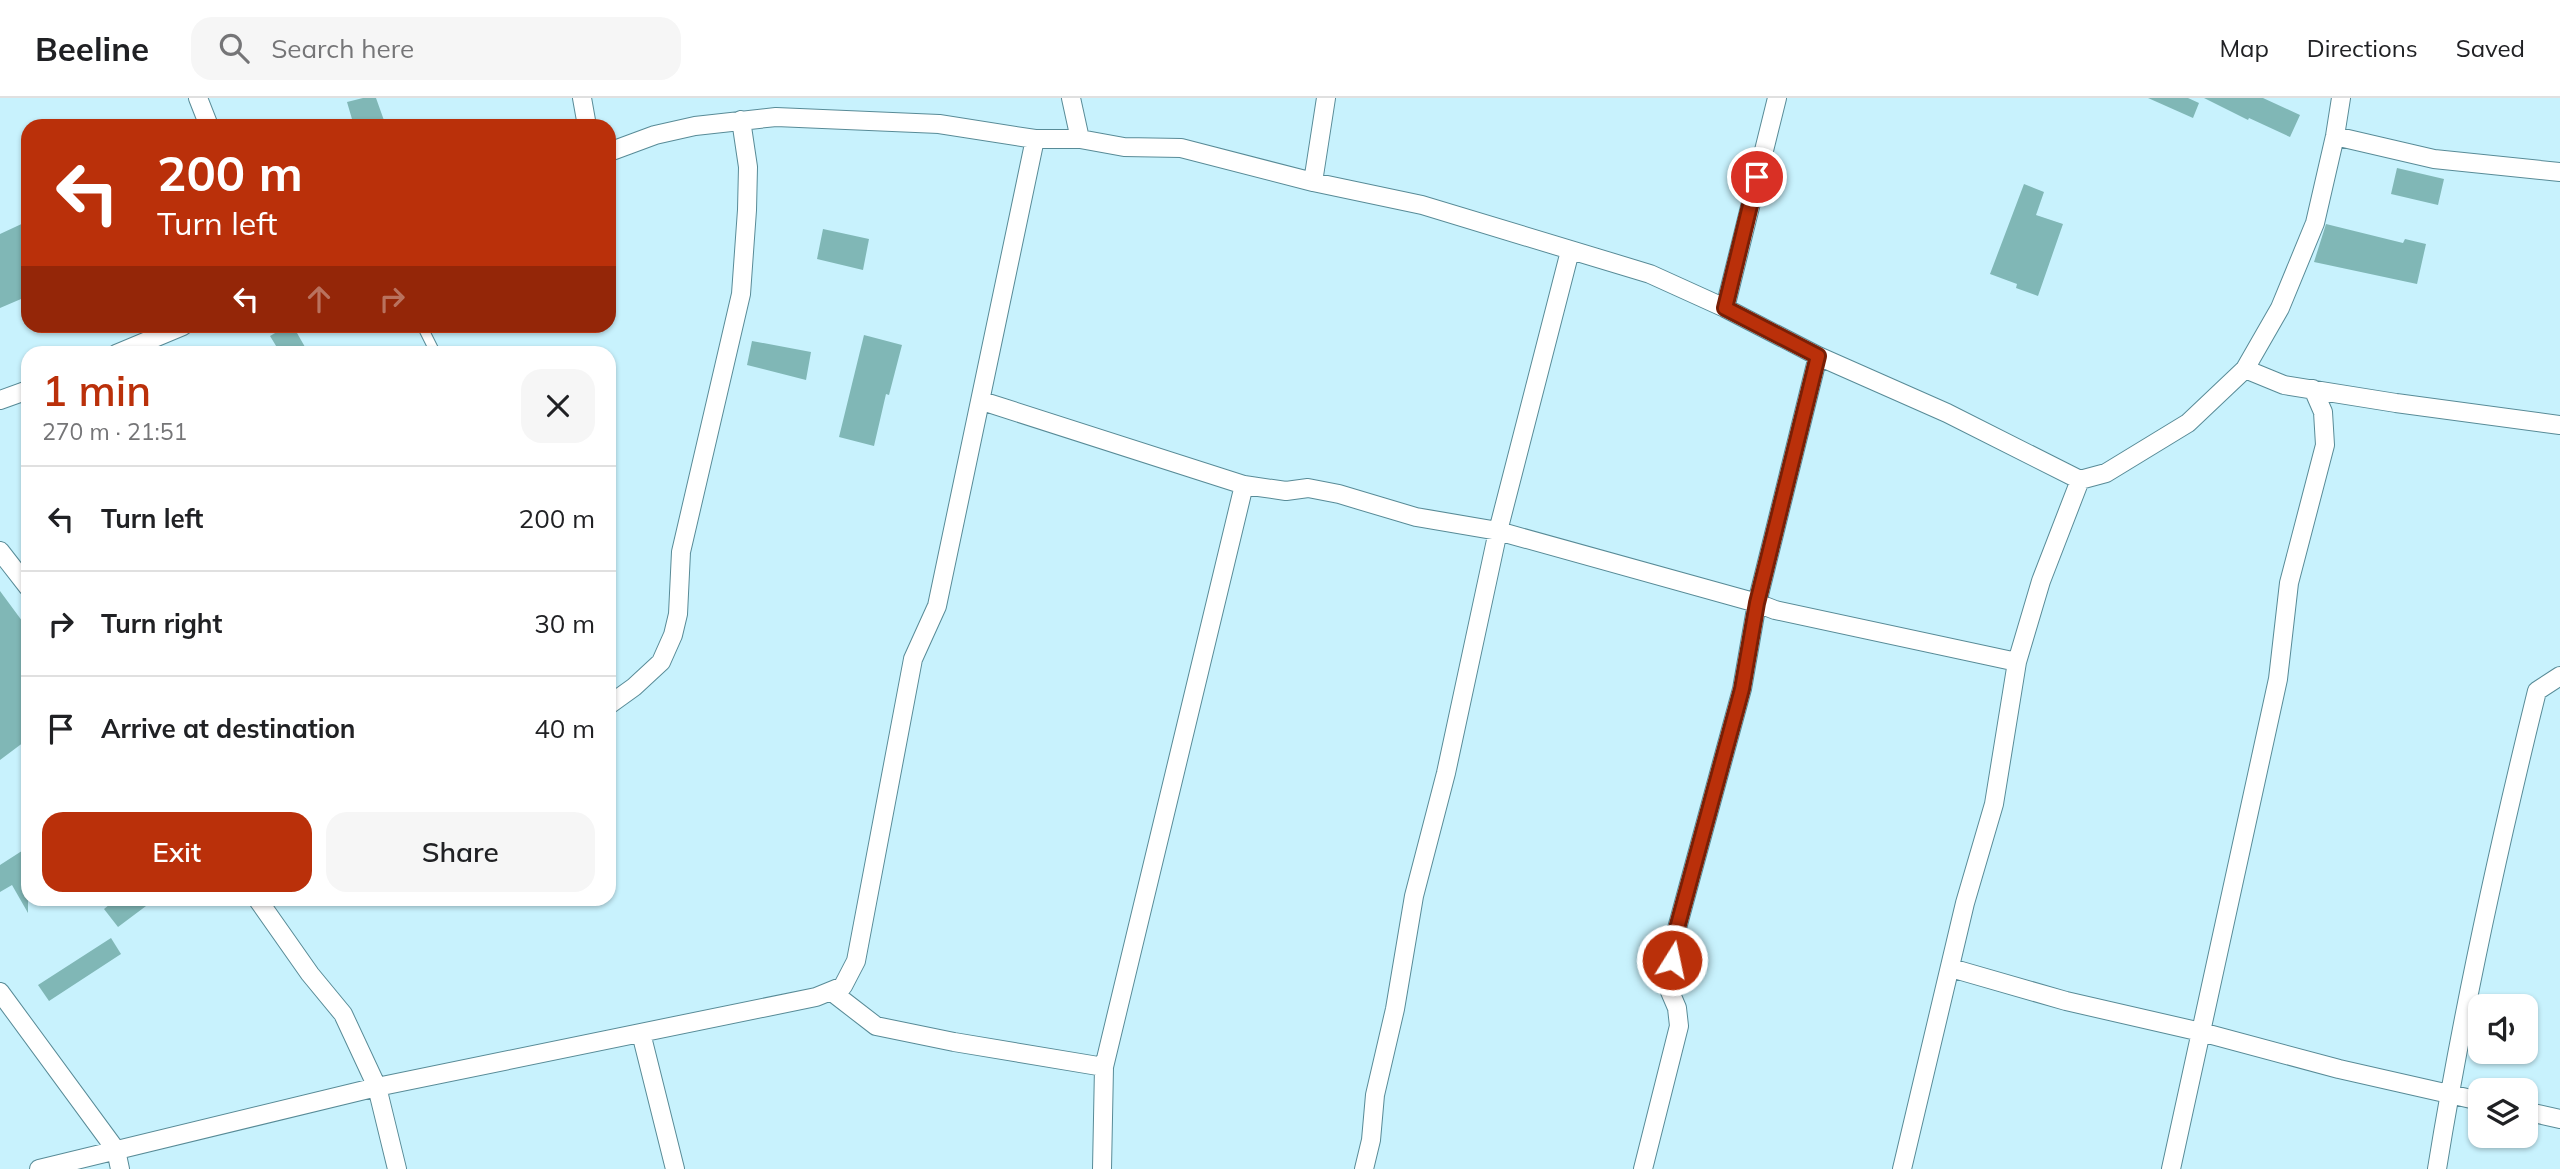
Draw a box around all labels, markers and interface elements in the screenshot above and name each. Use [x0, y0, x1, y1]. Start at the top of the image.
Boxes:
search box [191, 17, 681, 80]
text: Beeline [35, 28, 149, 69]
icon: search [215, 29, 253, 67]
text: Search here [271, 32, 414, 65]
text: Map [2219, 33, 2269, 63]
text: Directions [2307, 33, 2418, 63]
text: Saved [2456, 33, 2525, 63]
text: 200 m [157, 142, 303, 203]
icon: left [42, 147, 133, 238]
pin [1727, 147, 1787, 207]
icon: arrive [1738, 158, 1776, 196]
text: Turn left [157, 203, 277, 243]
icon: left [227, 280, 265, 318]
icon: ahead [300, 280, 338, 318]
icon: right [373, 280, 411, 318]
text: 1 min [42, 364, 151, 417]
button: close [521, 369, 595, 443]
text: 270 m · 21:51 [42, 417, 187, 446]
icon: left [42, 500, 80, 538]
text: Turn left [101, 502, 203, 535]
text: 200 m [519, 502, 595, 535]
icon: right [42, 605, 80, 643]
text: Turn right [101, 607, 222, 640]
text: 30 m [534, 607, 595, 640]
icon: arrive [42, 710, 80, 748]
text: Arrive at destination [101, 712, 356, 745]
text: 40 m [534, 712, 595, 745]
button: Exit [42, 812, 312, 892]
button: Share [326, 812, 595, 892]
position arrow [1635, 923, 1709, 997]
map controls [2468, 994, 2538, 1148]
button: sound [2468, 994, 2538, 1064]
button: layers [2468, 1078, 2538, 1148]

